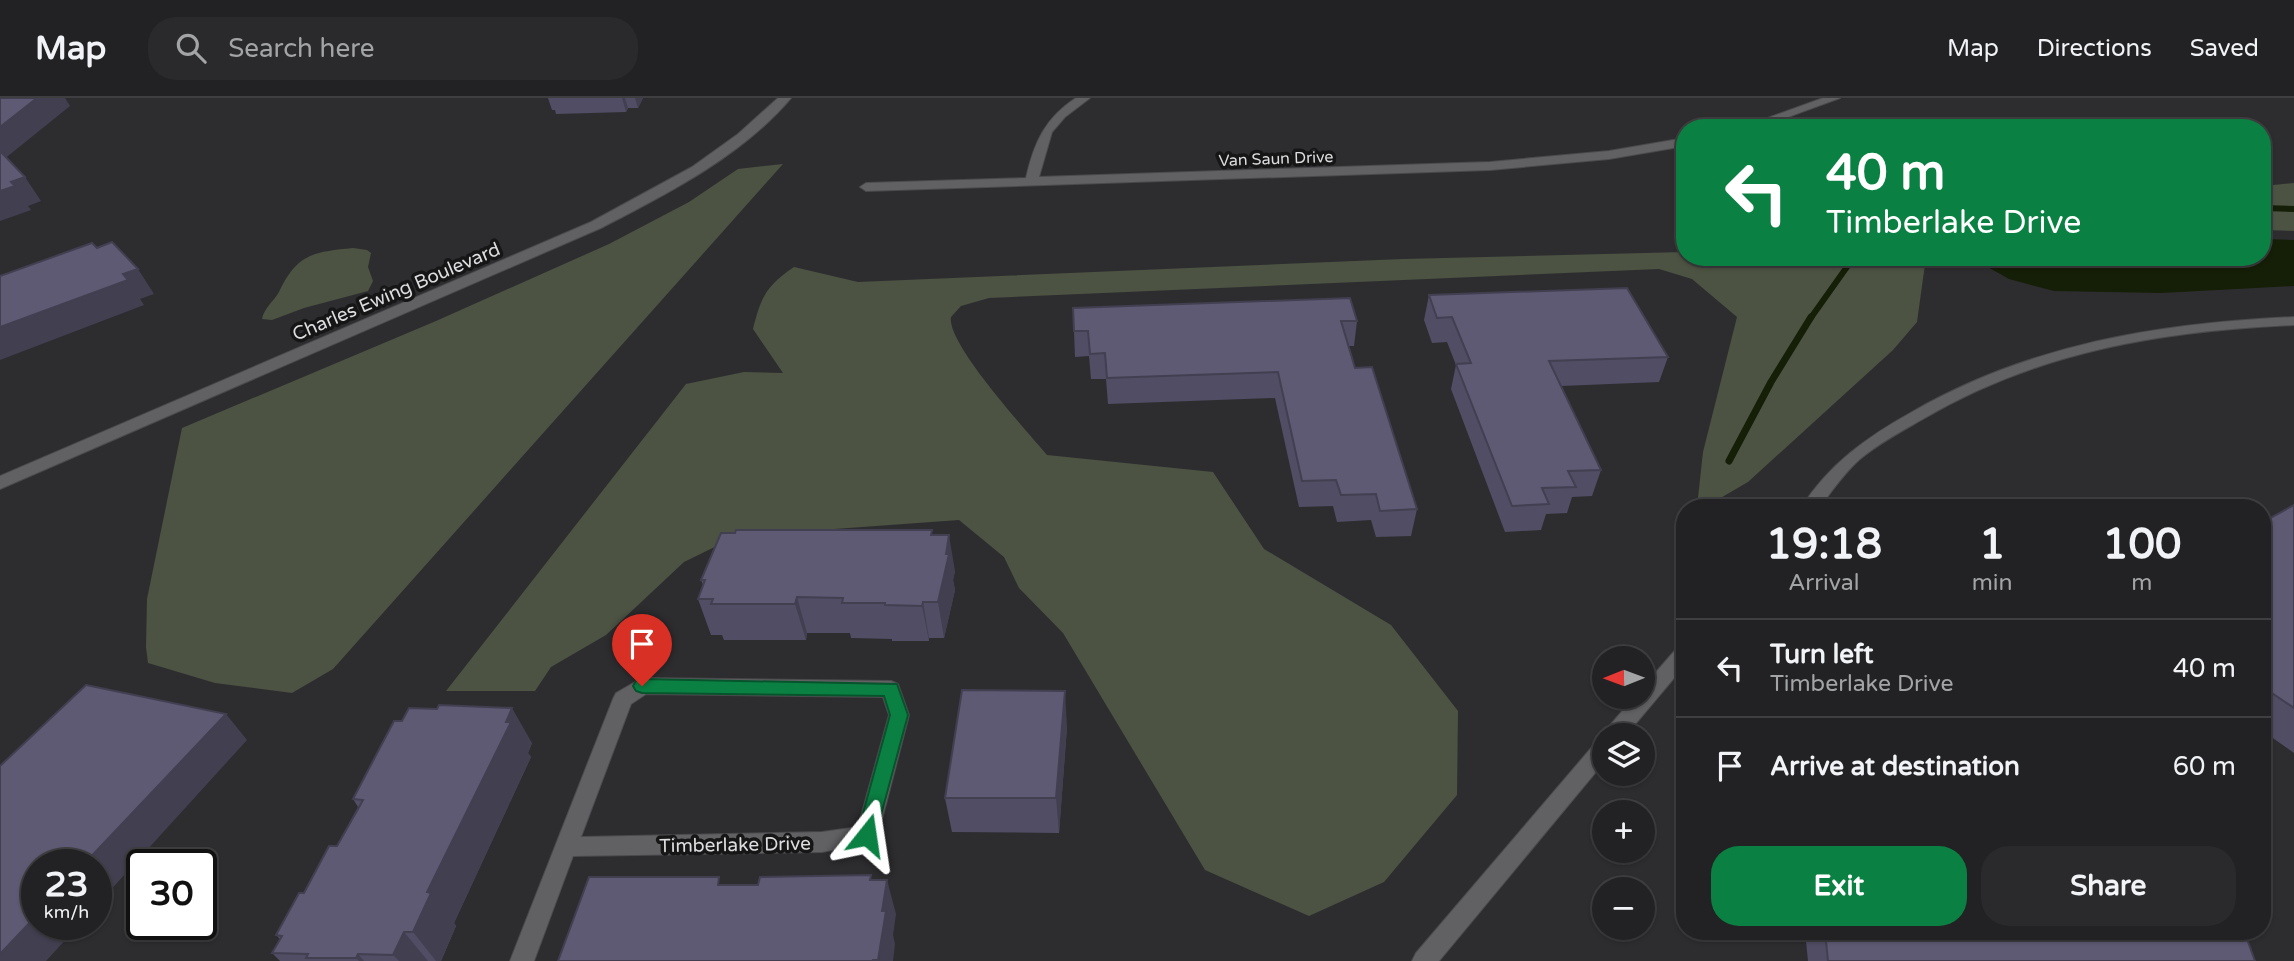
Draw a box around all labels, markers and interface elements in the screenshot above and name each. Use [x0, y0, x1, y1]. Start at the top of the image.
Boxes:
search box [148, 17, 638, 80]
text: Map [35, 29, 106, 68]
icon: search [172, 29, 210, 67]
text: Search here [228, 33, 374, 64]
text: Map [1947, 34, 1999, 63]
text: Directions [2037, 34, 2152, 63]
text: Saved [2190, 34, 2259, 63]
text: 40 m [1826, 144, 1945, 203]
street label: Van Saun Drive [1218, 147, 1334, 171]
icon: left [1711, 147, 1802, 238]
text: Timberlake Drive [1826, 204, 2081, 242]
street label: Charles Ewing Boulevard [289, 238, 504, 346]
text: 19:18 [1766, 519, 1882, 570]
text: 1 [1979, 519, 2005, 570]
text: 100 [2102, 519, 2181, 570]
text: Arrival [1788, 569, 1859, 597]
text: min [1972, 569, 2013, 597]
text: m [2131, 569, 2152, 597]
pin [612, 614, 672, 686]
icon: arrive [623, 625, 661, 663]
text: Turn left [1770, 639, 1873, 670]
north arrow [1592, 646, 1656, 709]
map controls [1592, 646, 1655, 940]
icon: left [1711, 649, 1749, 687]
text: 40 m [2173, 653, 2236, 684]
text: Timberlake Drive [1770, 670, 1954, 698]
button: layers [1592, 723, 1655, 786]
icon: arrive [1711, 747, 1749, 785]
text: Arrive at destination [1770, 751, 2020, 782]
text: 60 m [2173, 751, 2236, 782]
position arrow [830, 798, 904, 872]
button: + [1592, 800, 1655, 863]
street label: Timberlake Drive [659, 833, 811, 857]
button: Exit [1711, 846, 1967, 926]
button: Share [1981, 846, 2236, 926]
speed limit sign: 30 [126, 849, 217, 940]
text: 23 [45, 864, 88, 906]
button: − [1592, 877, 1655, 940]
text: km/h [44, 901, 89, 923]

